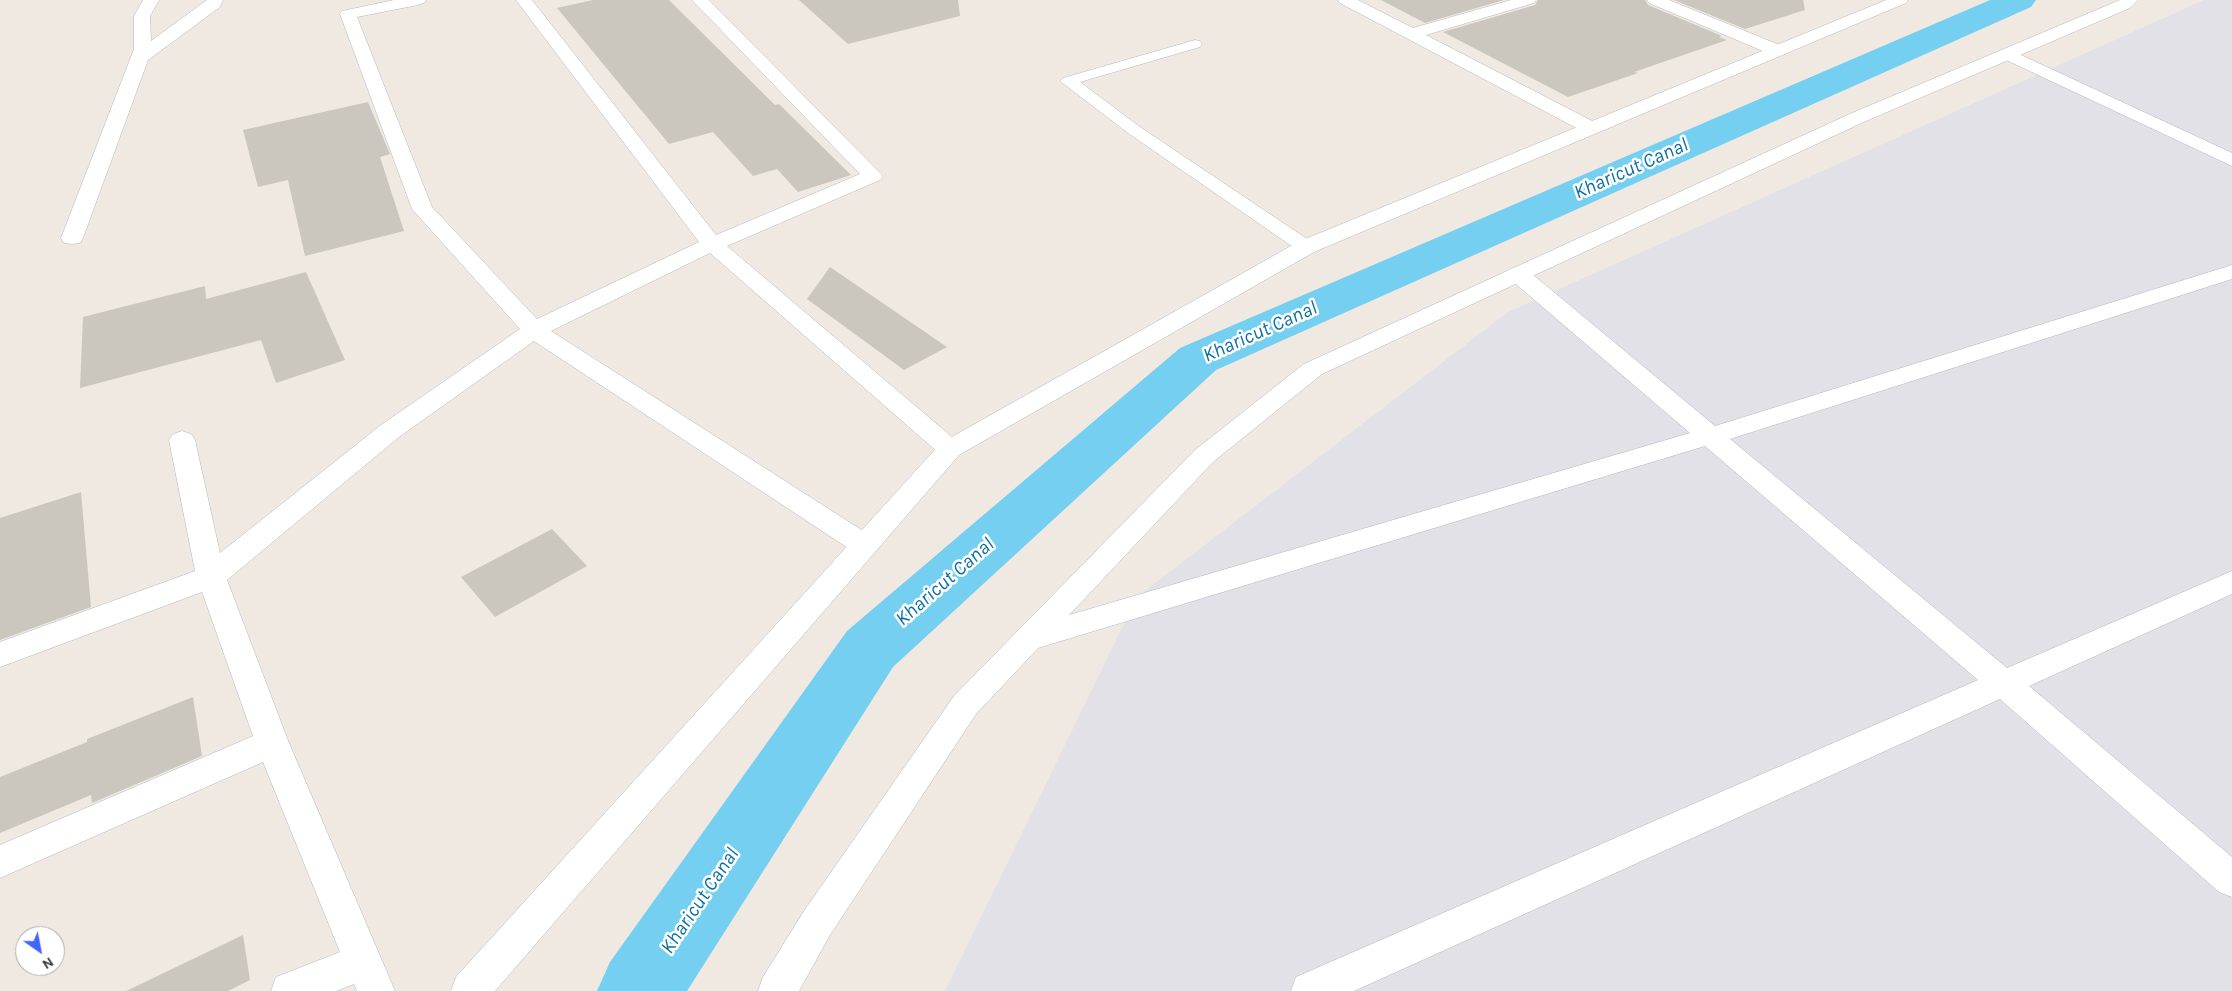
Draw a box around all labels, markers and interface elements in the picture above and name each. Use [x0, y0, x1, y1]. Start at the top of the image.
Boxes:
water label: Kharicut Canal [1570, 133, 1692, 205]
water label: Kharicut Canal [1199, 296, 1321, 368]
water label: Kharicut Canal [891, 533, 999, 631]
water label: Kharicut Canal [656, 844, 744, 958]
north arrow [15, 926, 65, 976]
text: N [39, 953, 57, 973]

